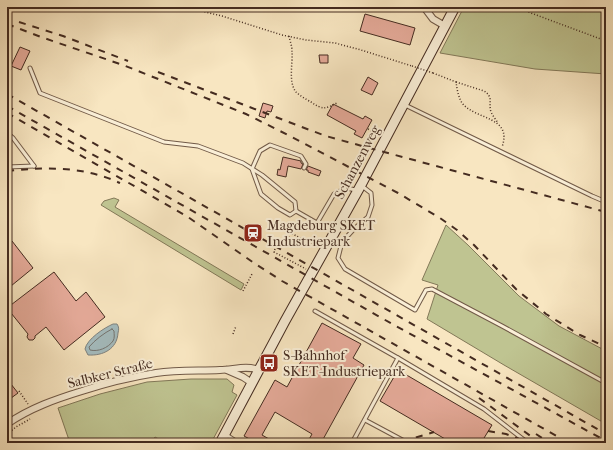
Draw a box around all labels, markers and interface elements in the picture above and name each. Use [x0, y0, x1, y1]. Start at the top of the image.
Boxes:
street label: Schanzenweg [331, 122, 384, 202]
place label: Magdeburg SKET Industriepark [267, 217, 376, 250]
station icon: Magdeburg SKET Industriepark [242, 222, 264, 244]
place label: S-Bahnhof SKET-Industriepark [283, 347, 406, 380]
bus stop icon: S-Bahnhof SKET-Industriepark [258, 352, 280, 374]
street label: Salbker Straße [66, 355, 154, 392]

